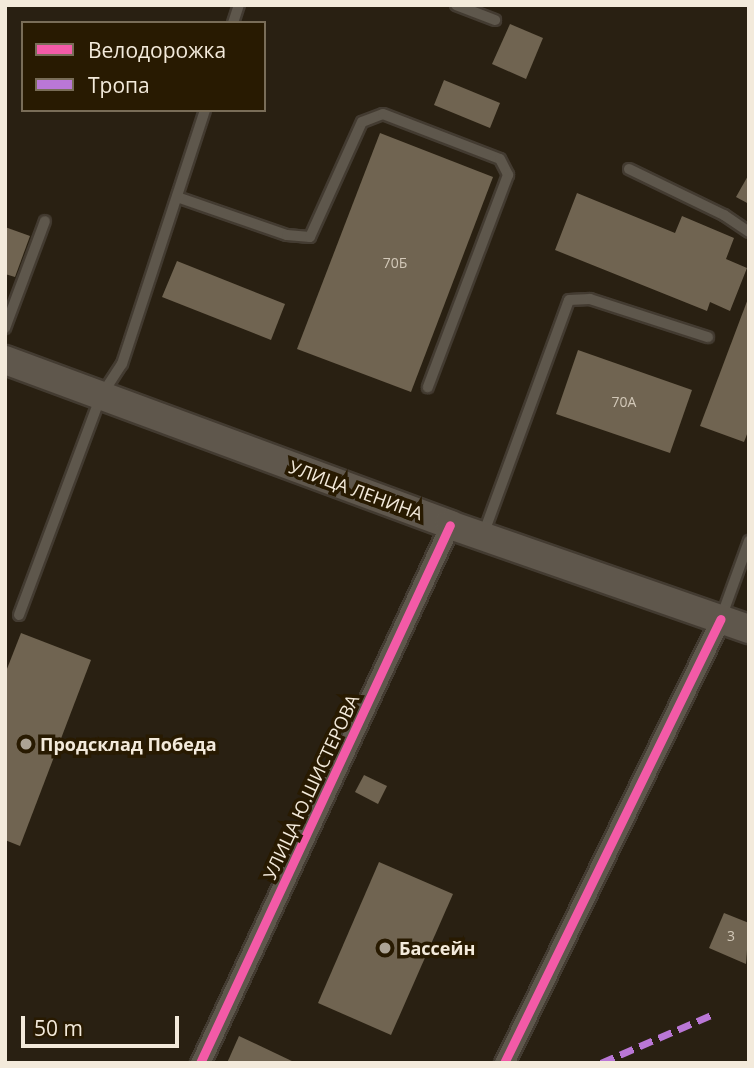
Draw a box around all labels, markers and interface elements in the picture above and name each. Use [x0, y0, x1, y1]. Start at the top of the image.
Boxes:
legend [21, 21, 266, 112]
text: Велодорожка [88, 36, 226, 64]
text: Тропа [88, 71, 150, 99]
house number: 70Б [383, 255, 407, 271]
house number: 70А [612, 394, 636, 410]
street label: УЛИЦА ЛЕНИНА [286, 456, 426, 524]
street label: УЛИЦА Ю.ШИСТЕРОВА [259, 691, 363, 883]
place label: Продсклад Победа [40, 733, 217, 755]
marker: Продсклад Победа [18, 736, 34, 752]
house number: 3 [727, 928, 735, 944]
place label: Бассейн [399, 937, 475, 959]
marker: Бассейн [377, 940, 393, 956]
scale bar [24, 1002, 182, 1046]
text: 50 m [34, 1014, 83, 1042]

